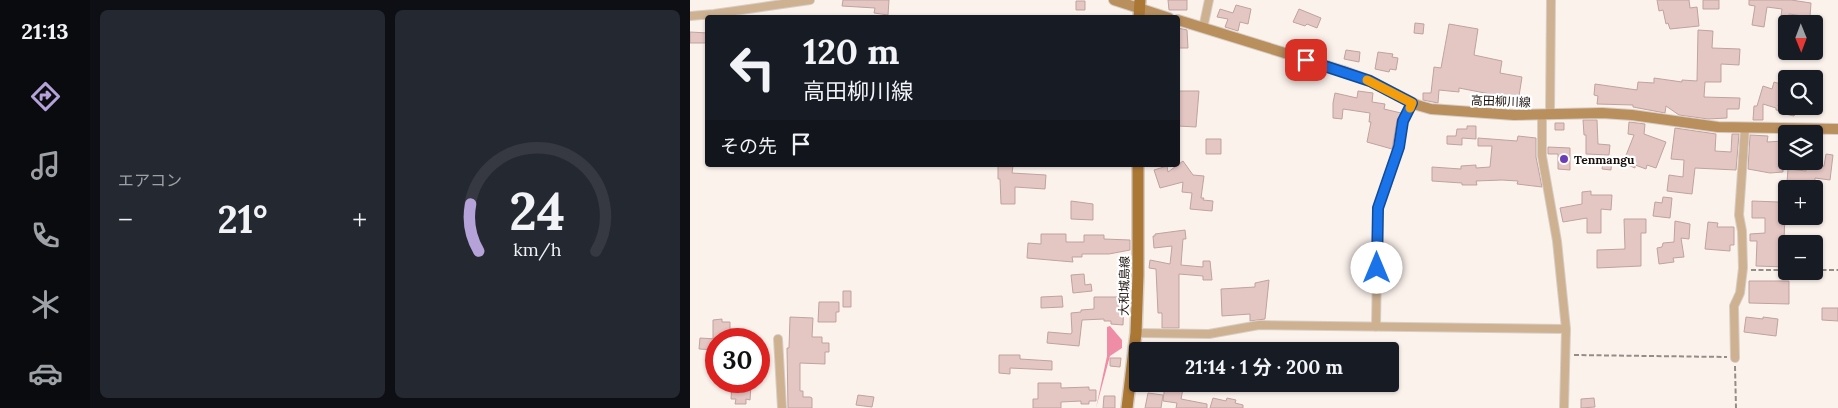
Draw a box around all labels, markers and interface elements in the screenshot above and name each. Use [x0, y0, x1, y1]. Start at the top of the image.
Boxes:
north arrow [1778, 15, 1822, 60]
map controls [1778, 15, 1823, 280]
text: 21:13 [21, 17, 69, 45]
text: 120 m [803, 29, 900, 74]
icon: left [720, 35, 785, 100]
pin [1285, 39, 1327, 81]
icon: arrive [1292, 46, 1320, 74]
button: search [1778, 70, 1823, 115]
text: 高田柳川線 [803, 77, 913, 105]
icon: directions [28, 79, 63, 114]
street label: 高田柳川線 [1471, 92, 1531, 110]
button: layers [1778, 125, 1823, 170]
icon: arrive [787, 130, 815, 158]
text: その先 [720, 134, 777, 158]
icon: music [28, 148, 63, 183]
place label: Tenmangu [1574, 152, 1635, 167]
marker: Tenmangu [1558, 153, 1570, 165]
text: エアコン [118, 170, 182, 190]
text: 24 [509, 178, 566, 244]
button: + [1778, 180, 1823, 225]
text: 21° [217, 195, 268, 243]
text: − [118, 202, 133, 238]
text: + [352, 202, 367, 238]
icon: phone [28, 218, 63, 253]
button: − [1778, 235, 1823, 280]
text: km/h [513, 238, 562, 261]
position arrow [1350, 241, 1402, 293]
street label: 大和城島線 [1116, 256, 1132, 316]
icon: climate [28, 287, 63, 322]
speed limit sign: 30 [705, 328, 770, 393]
text: 21:14 · 1 分 · 200 m [1185, 355, 1343, 379]
icon: car [28, 356, 63, 391]

